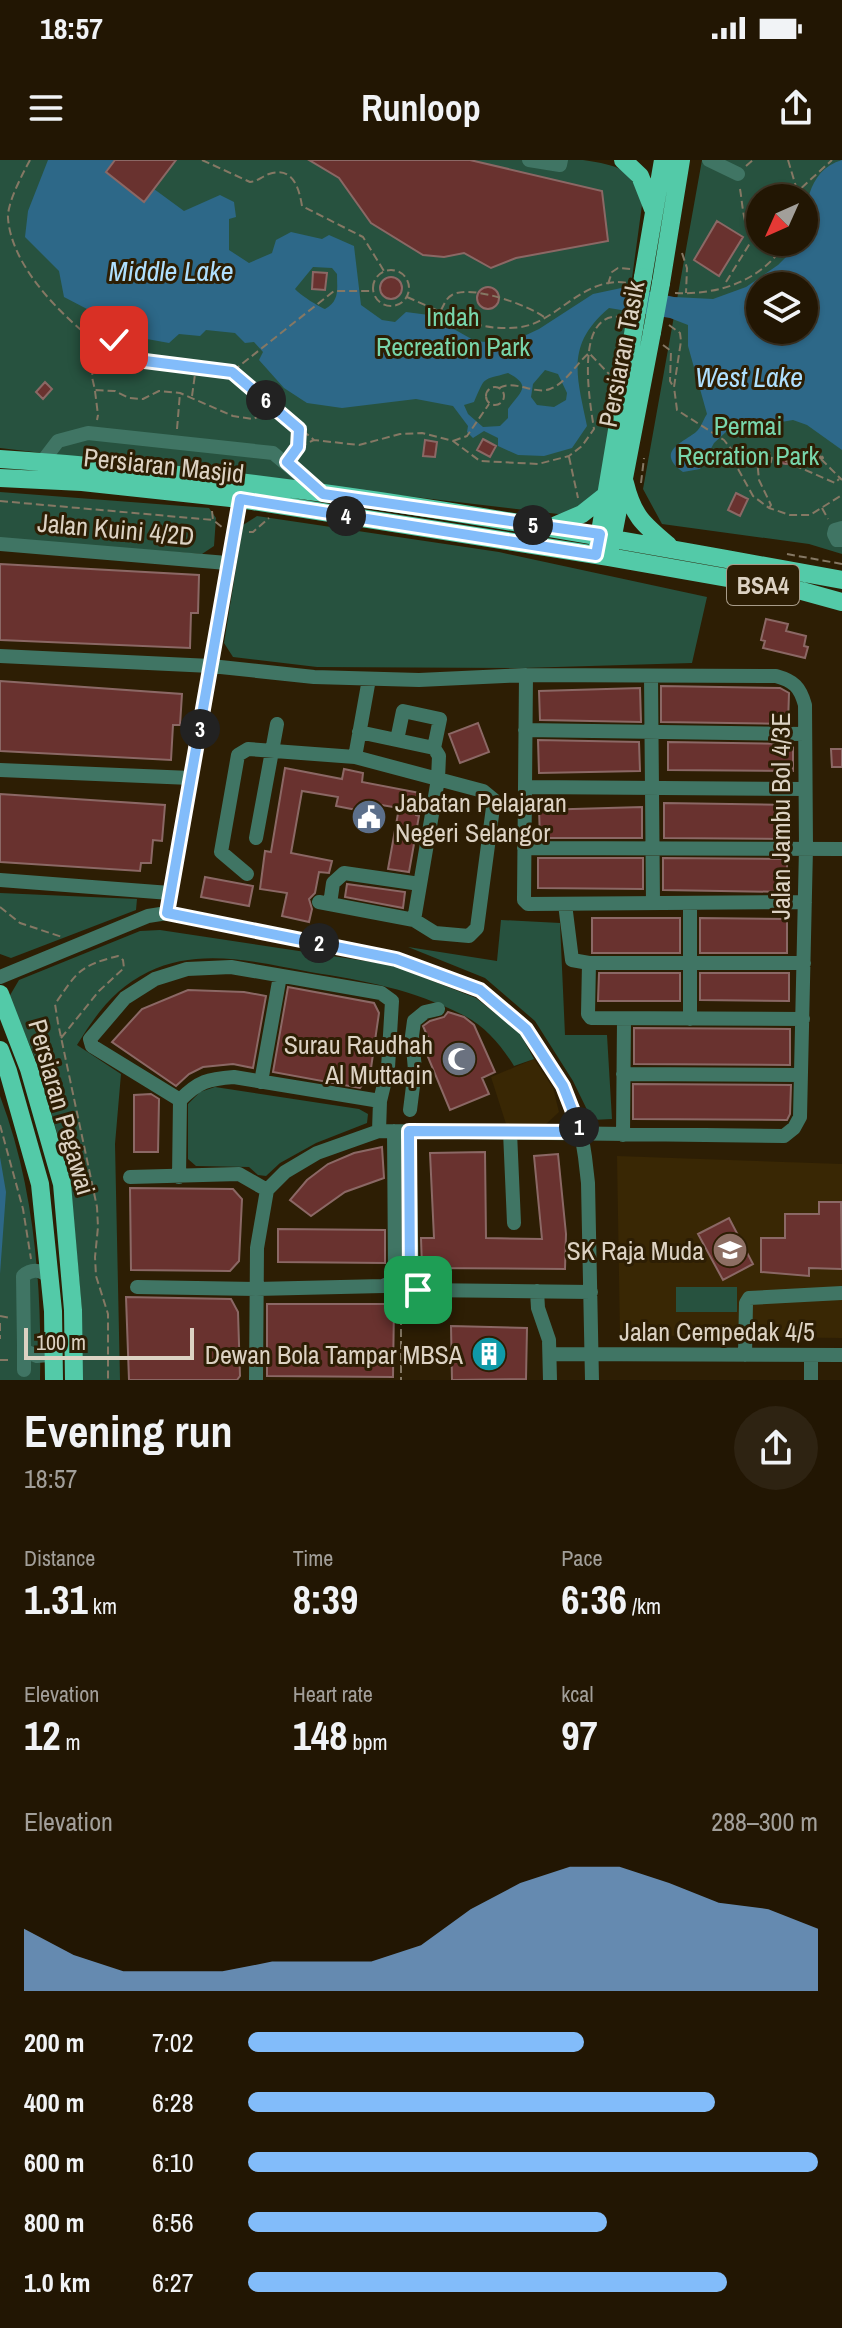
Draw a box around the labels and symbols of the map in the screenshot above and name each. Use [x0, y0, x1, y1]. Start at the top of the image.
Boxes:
north arrow [746, 184, 818, 256]
water label: Middle Lake [108, 252, 234, 290]
street label: Persiaran Tasik [590, 278, 652, 430]
park label: Indah Recreation Park [376, 299, 530, 364]
pin [80, 306, 148, 374]
water label: West Lake [695, 358, 803, 396]
pin: 6 [246, 380, 286, 420]
park label: Permai Recration Park [677, 408, 819, 473]
street label: Persiaran Masjid [82, 439, 246, 491]
pin: 4 [326, 496, 366, 536]
street label: Jalan Kuini 4/2D [36, 505, 196, 553]
pin: 5 [513, 505, 553, 545]
road number: BSA4 [727, 565, 799, 605]
pin: 3 [180, 709, 220, 749]
street label: Jalan Jambu Bol 4/3E [763, 712, 798, 920]
place label: Jabatan Pelajaran Negeri Selangor [395, 785, 567, 850]
public building icon: Jabatan Pelajaran Negeri Selangor [350, 798, 388, 836]
pin: 2 [299, 923, 339, 963]
street label: Persiaran Pegawai [20, 1015, 104, 1199]
place label: Surau Raudhah Al Muttaqin [284, 1027, 433, 1092]
mosque icon: Surau Raudhah Al Muttaqin [440, 1040, 478, 1078]
pin: 1 [559, 1107, 599, 1147]
school or university icon: SK Raja Muda [711, 1231, 749, 1269]
place label: SK Raja Muda [567, 1233, 704, 1268]
pin [384, 1256, 452, 1324]
street label: Jalan Cempedak 4/5 [619, 1314, 815, 1349]
scale bar [24, 1324, 194, 1360]
building icon: Dewan Bola Tampar MBSA [470, 1335, 508, 1373]
place label: Dewan Bola Tampar MBSA [205, 1337, 464, 1372]

